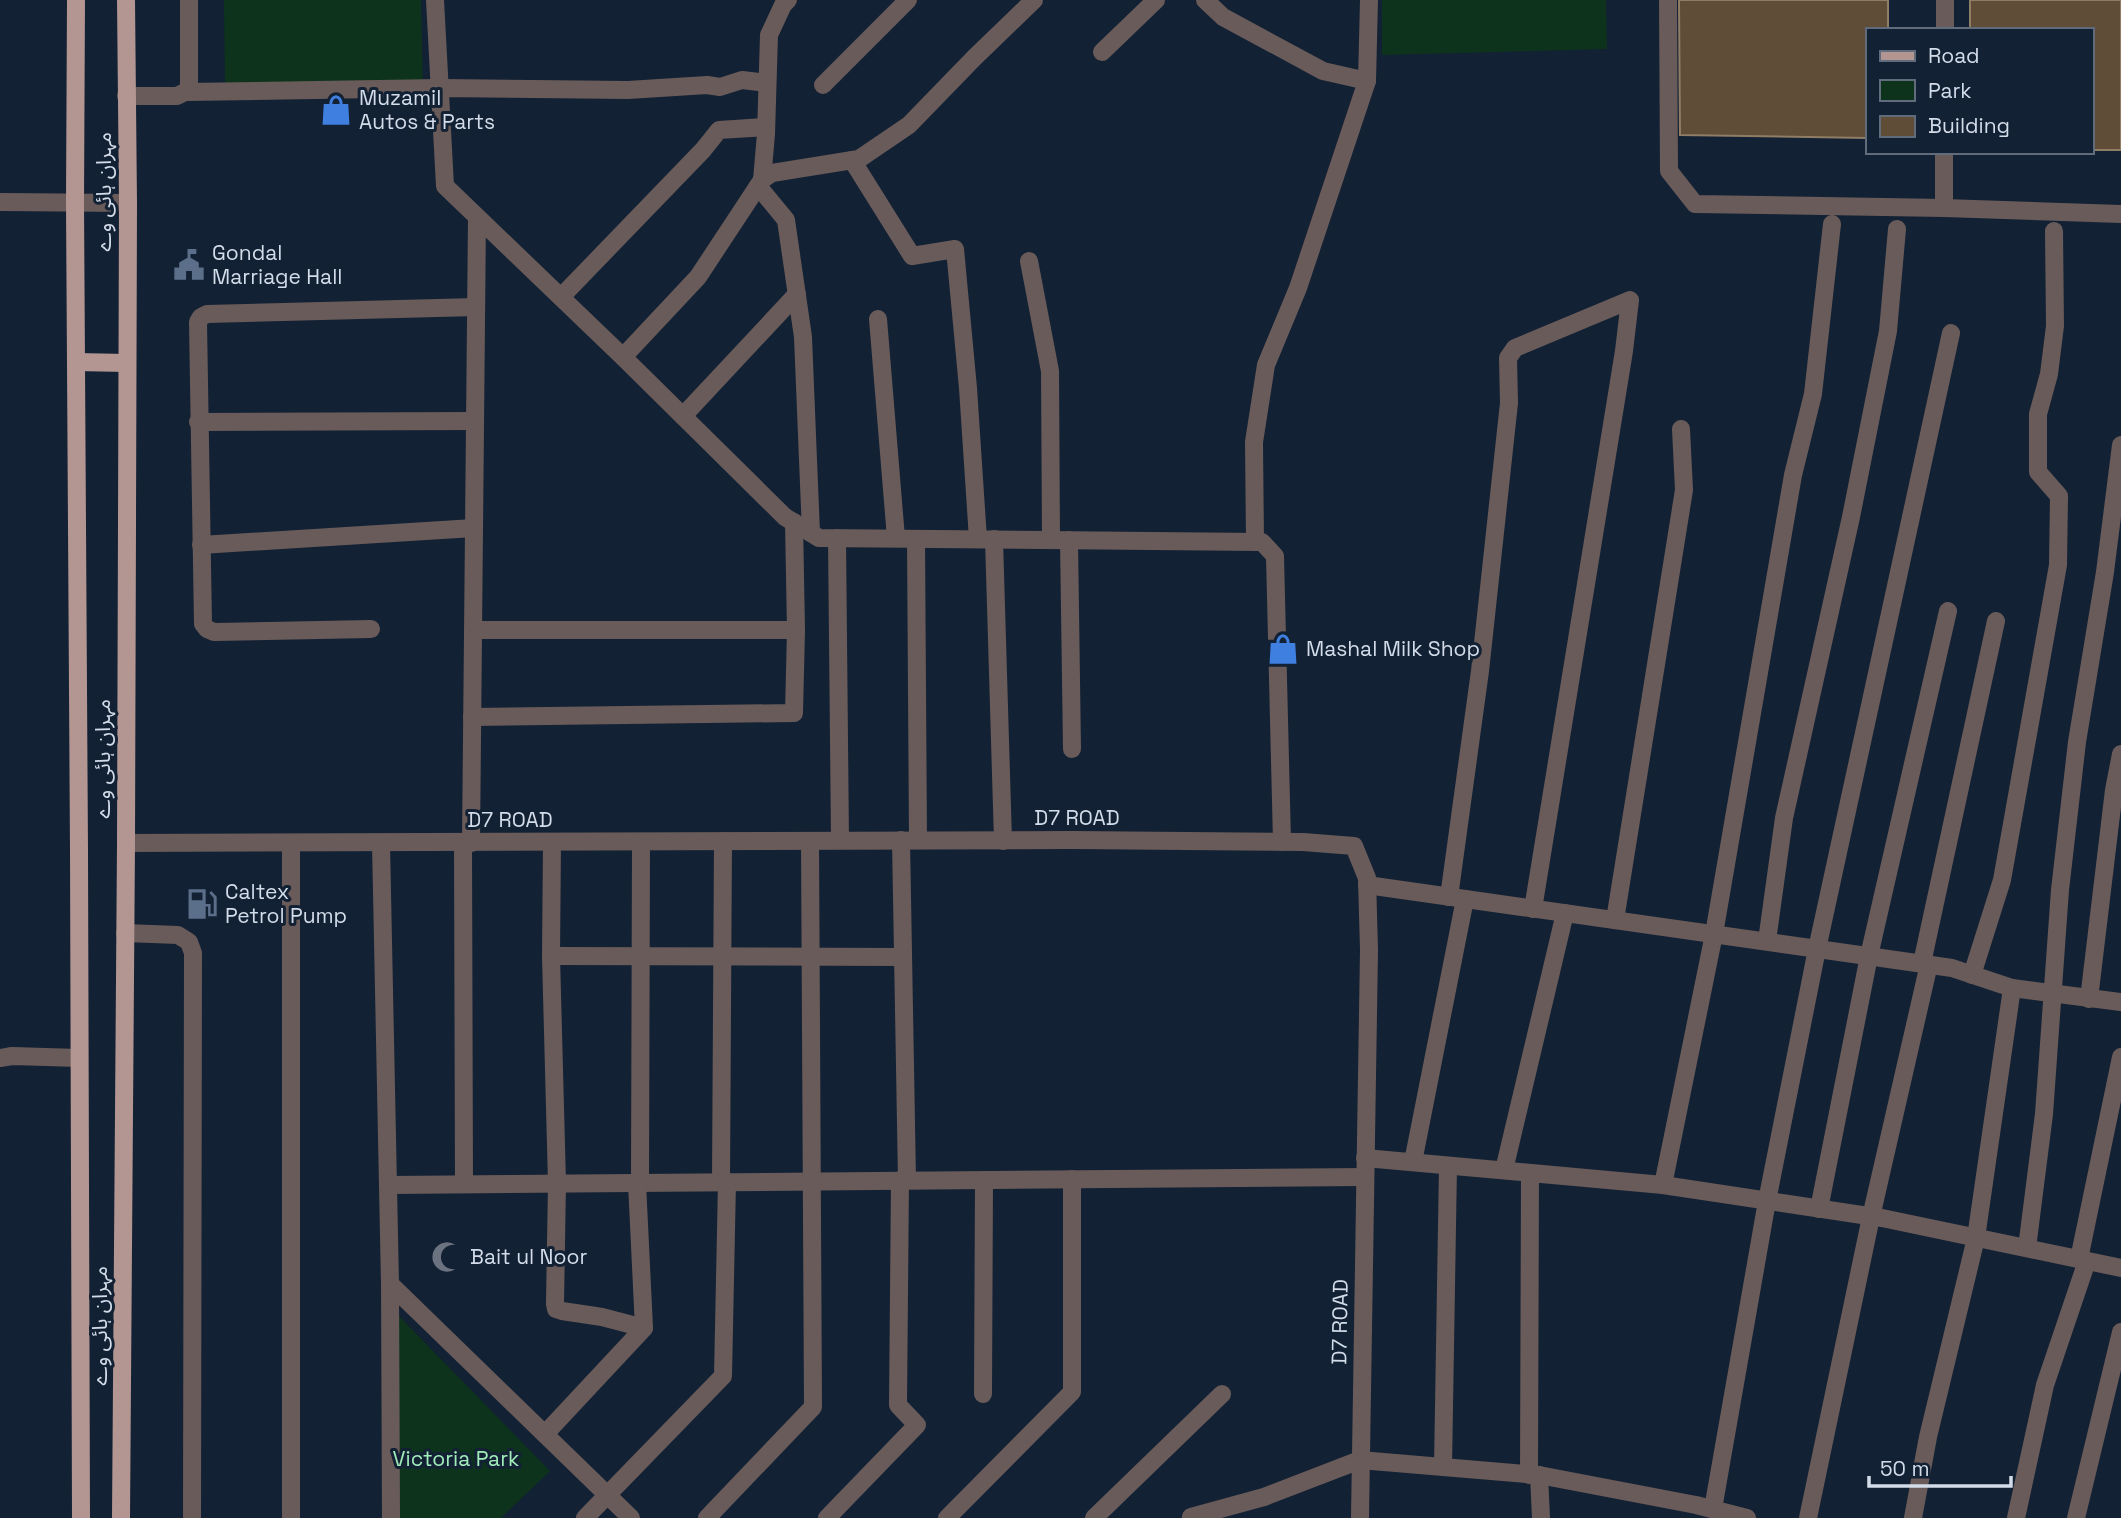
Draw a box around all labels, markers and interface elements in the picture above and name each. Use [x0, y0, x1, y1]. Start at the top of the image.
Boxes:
legend [1866, 28, 2093, 154]
text: Road [1928, 42, 1980, 69]
text: Park [1928, 77, 1972, 104]
place label: Muzamil Autos & Parts [359, 84, 495, 135]
shop icon: Muzamil Autos & Parts [319, 93, 353, 127]
text: Building [1928, 112, 2010, 139]
street label: مہران ہائی وے [90, 132, 117, 252]
place label: Gondal Marriage Hall [212, 239, 342, 290]
public building icon: Gondal Marriage Hall [172, 248, 206, 282]
shop icon: Mashal Milk Shop [1266, 632, 1300, 666]
place label: Mashal Milk Shop [1306, 635, 1480, 662]
street label: مہران ہائی وے [89, 699, 116, 819]
street label: D7 ROAD [1034, 804, 1120, 831]
street label: D7 ROAD [467, 806, 553, 833]
place label: Caltex Petrol Pump [225, 878, 347, 929]
fuel station icon: Caltex Petrol Pump [185, 887, 219, 921]
mosque icon: Bait ul Noor [430, 1240, 464, 1274]
place label: Bait ul Noor [470, 1243, 587, 1270]
street label: مہران ہائی وے [86, 1266, 113, 1386]
street label: D7 ROAD [1325, 1279, 1354, 1365]
scale bar [1869, 1444, 2011, 1488]
park label: Victoria Park [393, 1445, 519, 1472]
text: 50 m [1880, 1455, 1930, 1482]

